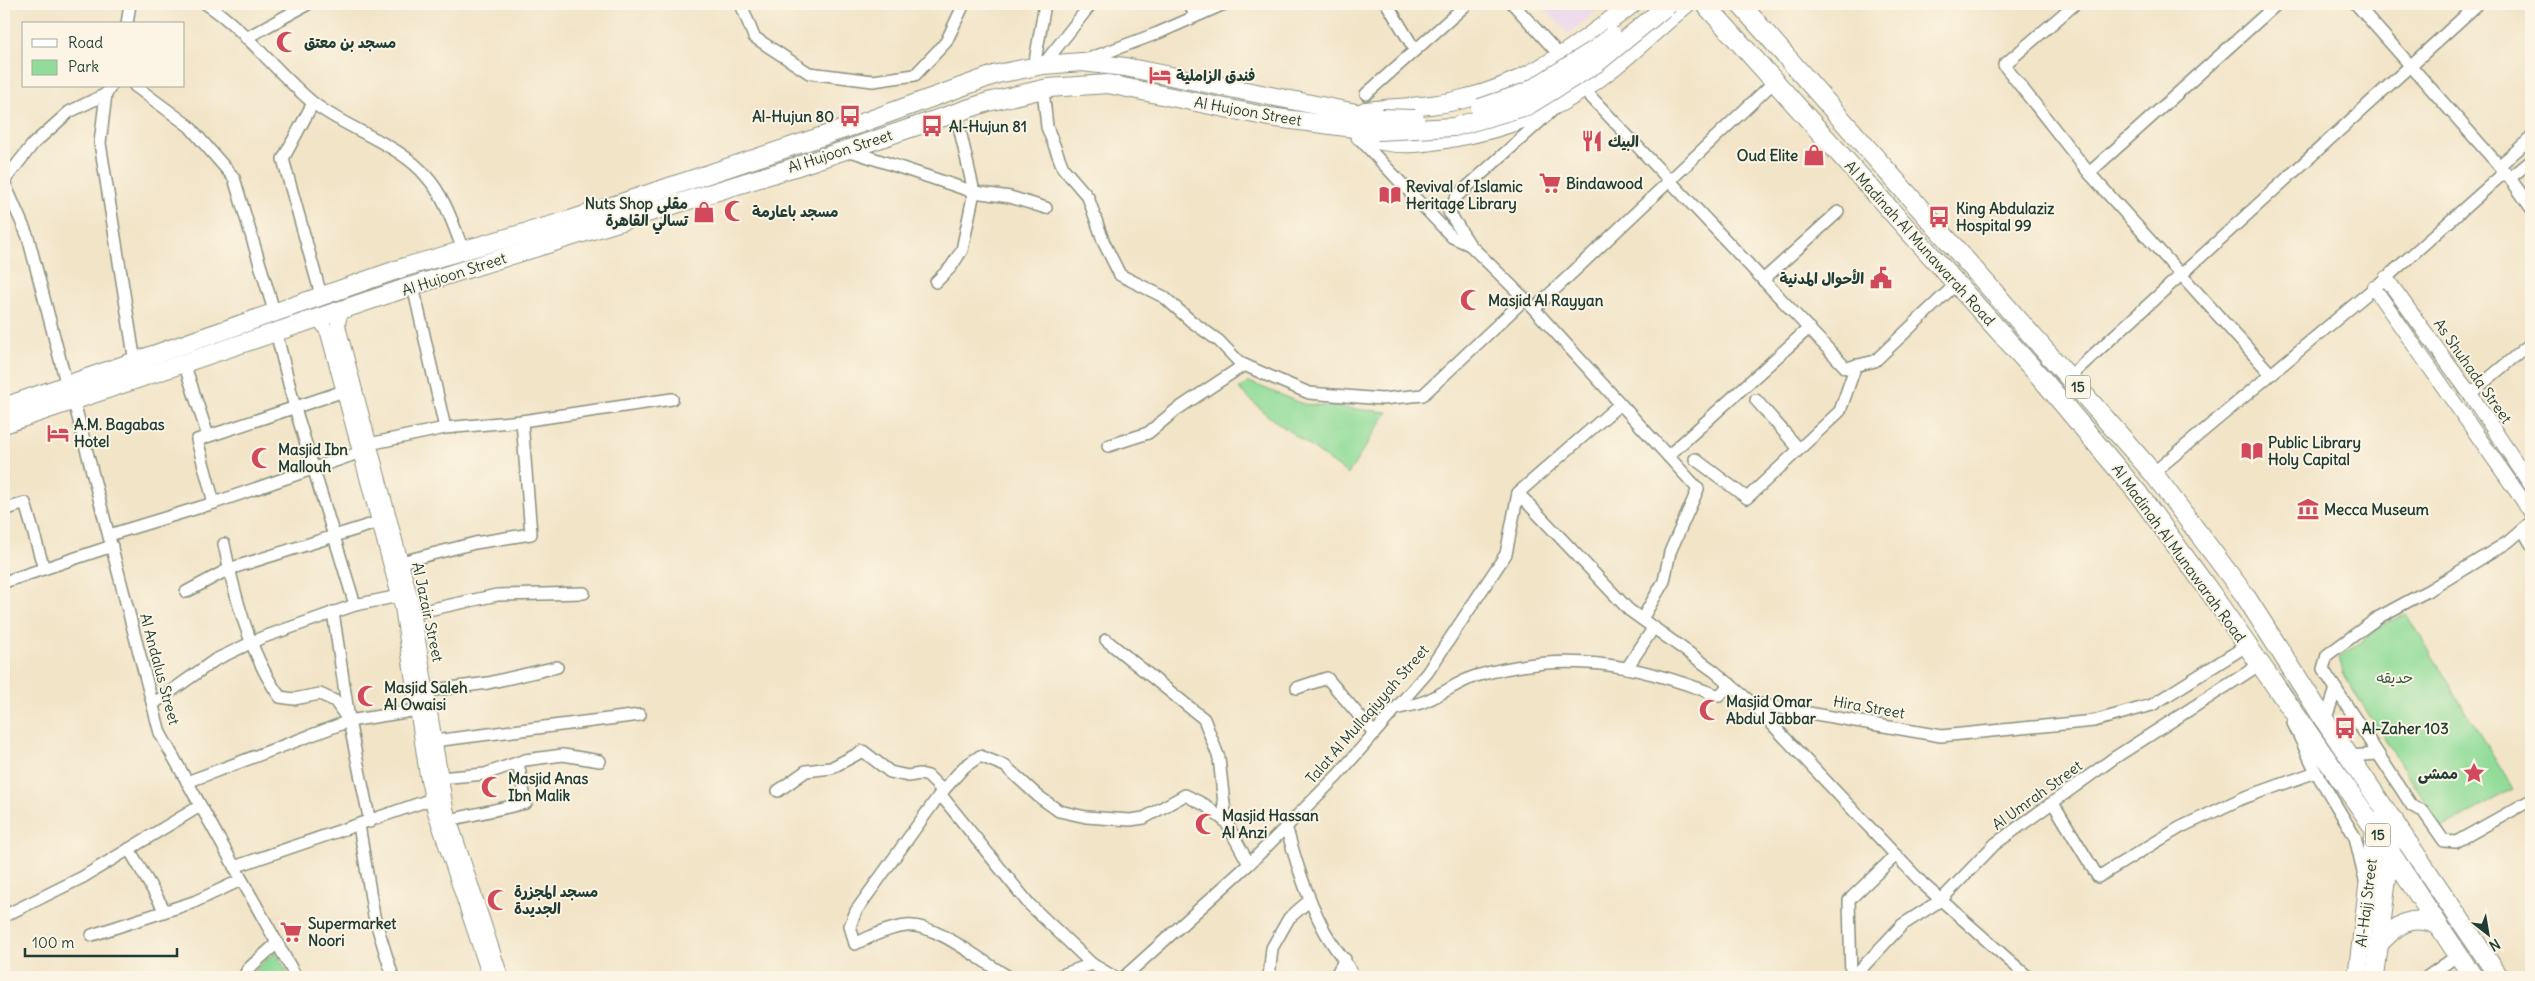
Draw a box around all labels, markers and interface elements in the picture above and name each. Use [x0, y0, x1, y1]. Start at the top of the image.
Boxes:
legend [22, 22, 185, 88]
mosque icon: مسجد بن معتق [274, 29, 300, 55]
text: Road [68, 33, 103, 52]
place label: مسجد بن معتق [304, 33, 396, 52]
text: Park [68, 57, 99, 76]
hotel icon: فندق الزاملية [1147, 62, 1173, 88]
place label: فندق الزاملية [1176, 66, 1255, 85]
street label: Al Hujoon Street [1193, 92, 1303, 130]
bus stop icon: Al-Hujun 80 [837, 103, 863, 129]
place label: Al-Hujun 80 [752, 107, 834, 126]
bus stop icon: Al-Hujun 81 [919, 113, 945, 139]
place label: Al-Hujun 81 [949, 117, 1027, 136]
street label: Al Hujoon Street [785, 125, 895, 177]
restaurant icon: البيك [1579, 128, 1605, 154]
place label: البيك [1608, 132, 1639, 151]
shop icon: Oud Elite [1801, 142, 1827, 168]
place label: Oud Elite [1737, 146, 1798, 165]
street label: Al Madinah Al Munawarah Road [1841, 156, 1999, 330]
supermarket icon: Bindawood [1537, 170, 1563, 196]
place label: Bindawood [1566, 174, 1643, 193]
place label: Revival of Islamic Heritage Library [1406, 177, 1523, 214]
library icon: Revival of Islamic Heritage Library [1377, 182, 1403, 208]
place label: Nuts Shop مقلى تسالي القاهرة [585, 194, 689, 235]
mosque icon: مسجد باعارمة [722, 198, 748, 224]
shop icon: Nuts Shop مقلى تسالي القاهرة [691, 199, 717, 225]
place label: King Abdulaziz Hospital 99 [1956, 199, 2054, 236]
place label: مسجد باعارمة [752, 202, 838, 221]
bus stop icon: King Abdulaziz Hospital 99 [1926, 204, 1952, 230]
street label: Al Hujoon Street [399, 248, 509, 300]
public building icon: الأحوال المدنية [1868, 265, 1894, 291]
place label: الأحوال المدنية [1779, 268, 1864, 289]
mosque icon: Masjid Al Rayyan [1458, 287, 1484, 313]
place label: Masjid Al Rayyan [1488, 291, 1604, 311]
street label: As Shuhada Street [2430, 315, 2516, 427]
road number: 15 [2066, 376, 2090, 398]
place label: A.M. Bagabas Hotel [74, 415, 165, 451]
hotel icon: A.M. Bagabas Hotel [45, 420, 71, 446]
place label: Public Library Holy Capital [2268, 433, 2361, 470]
library icon: Public Library Holy Capital [2239, 438, 2265, 464]
place label: Masjid Ibn Mallouh [278, 440, 348, 476]
mosque icon: Masjid Ibn Mallouh [249, 445, 275, 471]
street label: Al Madinah Al Munawarah Road [2108, 460, 2250, 646]
museum icon: Mecca Museum [2295, 496, 2321, 522]
place label: Mecca Museum [2324, 500, 2429, 519]
street label: Al Jazair Street [408, 560, 448, 664]
street label: Al Andalus Street [136, 611, 184, 727]
street label: Talat Al Mullaqiyyah Street [1301, 641, 1433, 787]
park label: حديقه [2377, 668, 2413, 687]
place label: Masjid Saleh Al Owaisi [384, 678, 468, 714]
mosque icon: Masjid Saleh Al Owaisi [355, 683, 381, 709]
street label: Hira Street [1832, 691, 1906, 723]
place label: Masjid Omar Abdul Jabbar [1726, 692, 1817, 728]
mosque icon: Masjid Omar Abdul Jabbar [1697, 697, 1723, 723]
bus stop icon: Al-Zaher 103 [2332, 715, 2358, 741]
place label: Al-Zaher 103 [2362, 719, 2449, 738]
street label: Al Umrah Street [1988, 756, 2086, 834]
place icon: ممشى [2461, 760, 2487, 786]
place label: ممشى [2418, 764, 2458, 784]
place label: Masjid Anas Ibn Malik [508, 769, 588, 805]
mosque icon: Masjid Anas Ibn Malik [479, 774, 505, 800]
place label: Masjid Hassan Al Anzi [1222, 806, 1319, 842]
mosque icon: Masjid Hassan Al Anzi [1193, 811, 1219, 837]
road number: 15 [2366, 824, 2390, 846]
street label: Al-Hajj Street [2351, 858, 2381, 948]
place label: مسجد المجزرة الجديدة [514, 882, 598, 918]
mosque icon: مسجد المجزرة الجديدة [485, 887, 511, 913]
north arrow [2462, 908, 2512, 958]
place label: Supermarket Noori [308, 914, 397, 950]
supermarket icon: Supermarket Noori [278, 919, 304, 945]
scale bar [25, 926, 178, 958]
text: 100 m [32, 933, 74, 952]
text: N [2486, 935, 2503, 955]

